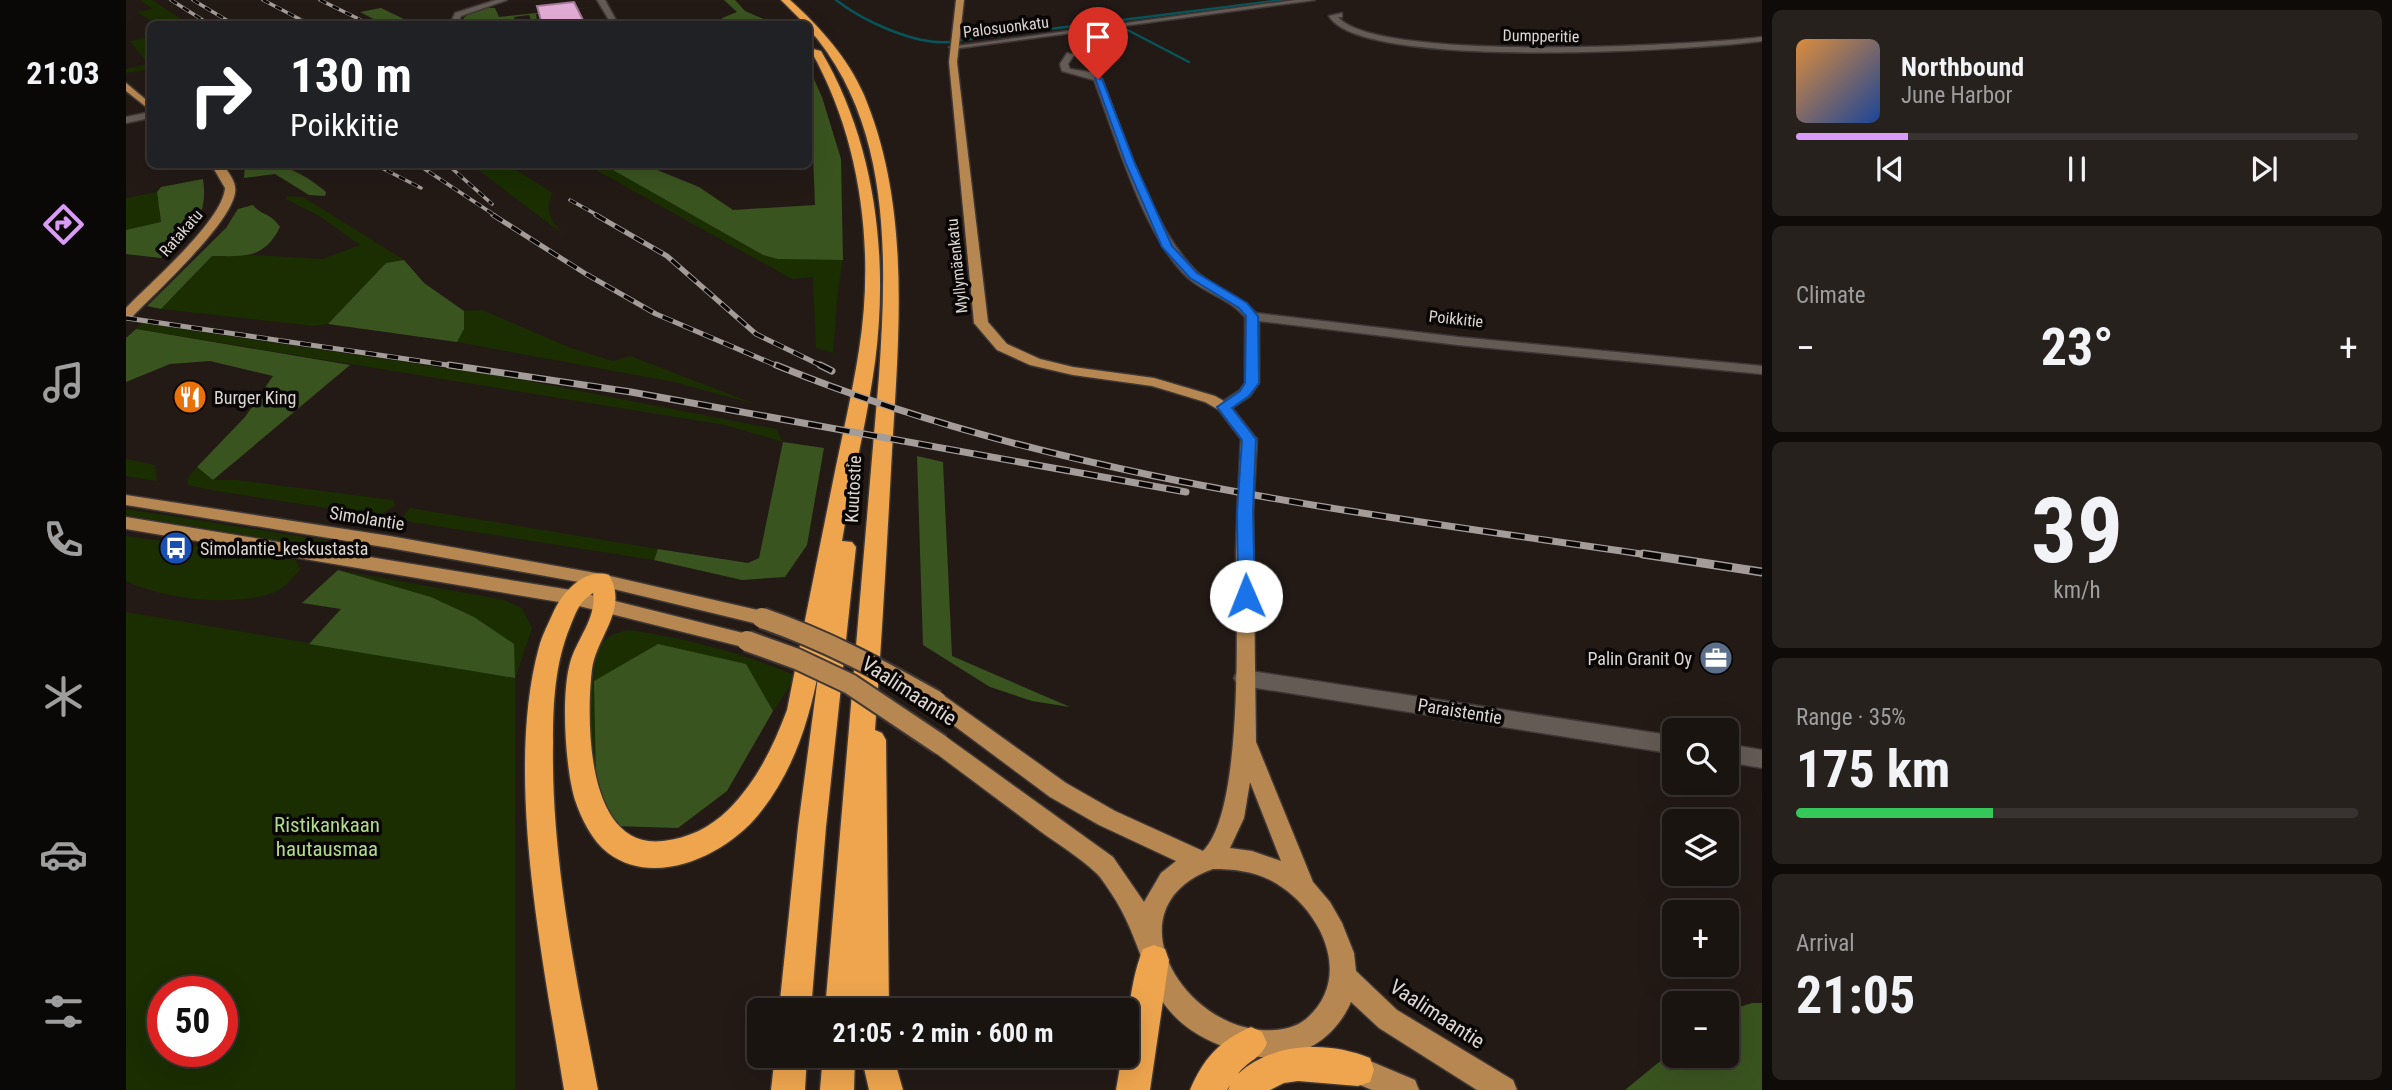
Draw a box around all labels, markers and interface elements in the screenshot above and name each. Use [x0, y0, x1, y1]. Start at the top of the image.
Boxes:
pin [1068, 7, 1128, 79]
street label: Palosuonkatu [962, 12, 1050, 42]
icon: arrive [1079, 18, 1117, 56]
street label: Dumpperitie [1503, 26, 1579, 46]
text: 130 m [290, 47, 412, 104]
icon: right [175, 49, 266, 140]
text: Northbound [1901, 52, 2024, 82]
text: 21:03 [26, 54, 100, 92]
text: June Harbor [1901, 82, 2013, 109]
text: Poikkitie [290, 106, 399, 144]
icon: previous [1871, 150, 1909, 188]
icon: pause [2058, 150, 2096, 188]
icon: next [2245, 150, 2283, 188]
icon: directions [39, 200, 88, 249]
street label: Ratakatu [155, 206, 207, 260]
street label: Myllymäenkatu [943, 218, 971, 314]
text: Climate [1796, 282, 1866, 309]
street label: Poikkitie [1428, 307, 1484, 331]
text: 23° [2041, 317, 2113, 378]
text: − [1796, 326, 1815, 370]
text: + [2339, 326, 2358, 370]
icon: music [39, 358, 88, 407]
restaurant icon: Burger King [171, 378, 209, 416]
place label: Burger King [214, 387, 296, 408]
street label: Kuutostie [841, 455, 865, 523]
text: 39 [2031, 478, 2123, 584]
street label: Simolantie [328, 502, 406, 534]
icon: phone [39, 515, 88, 564]
bus stop icon: Simolantie_keskustasta [157, 529, 195, 567]
place label: Simolantie_keskustasta [200, 538, 368, 559]
position arrow [1209, 559, 1283, 633]
text: km/h [2053, 577, 2101, 604]
office icon: Palin Granit Oy [1697, 639, 1735, 677]
place label: Palin Granit Oy [1587, 648, 1693, 669]
street label: Vaalimaantie [857, 652, 961, 731]
icon: climate [39, 672, 88, 721]
street label: Paraistentie [1416, 694, 1504, 728]
text: Range · 35% [1796, 704, 1906, 731]
map controls [1662, 718, 1739, 1068]
button: search [1662, 718, 1739, 795]
text: 175 km [1796, 739, 1950, 800]
button: layers [1662, 809, 1739, 886]
park label: Ristikankaan hautausmaa [274, 813, 380, 861]
icon: car [39, 830, 88, 879]
button: + [1662, 900, 1739, 977]
text: Arrival [1796, 930, 1855, 957]
text: 21:05 [1796, 965, 1915, 1026]
street label: Vaalimaantie [1385, 975, 1489, 1054]
speed limit sign: 50 [147, 976, 238, 1067]
icon: filters [39, 987, 88, 1036]
button: − [1662, 991, 1739, 1068]
text: 21:05 · 2 min · 600 m [833, 1018, 1053, 1048]

